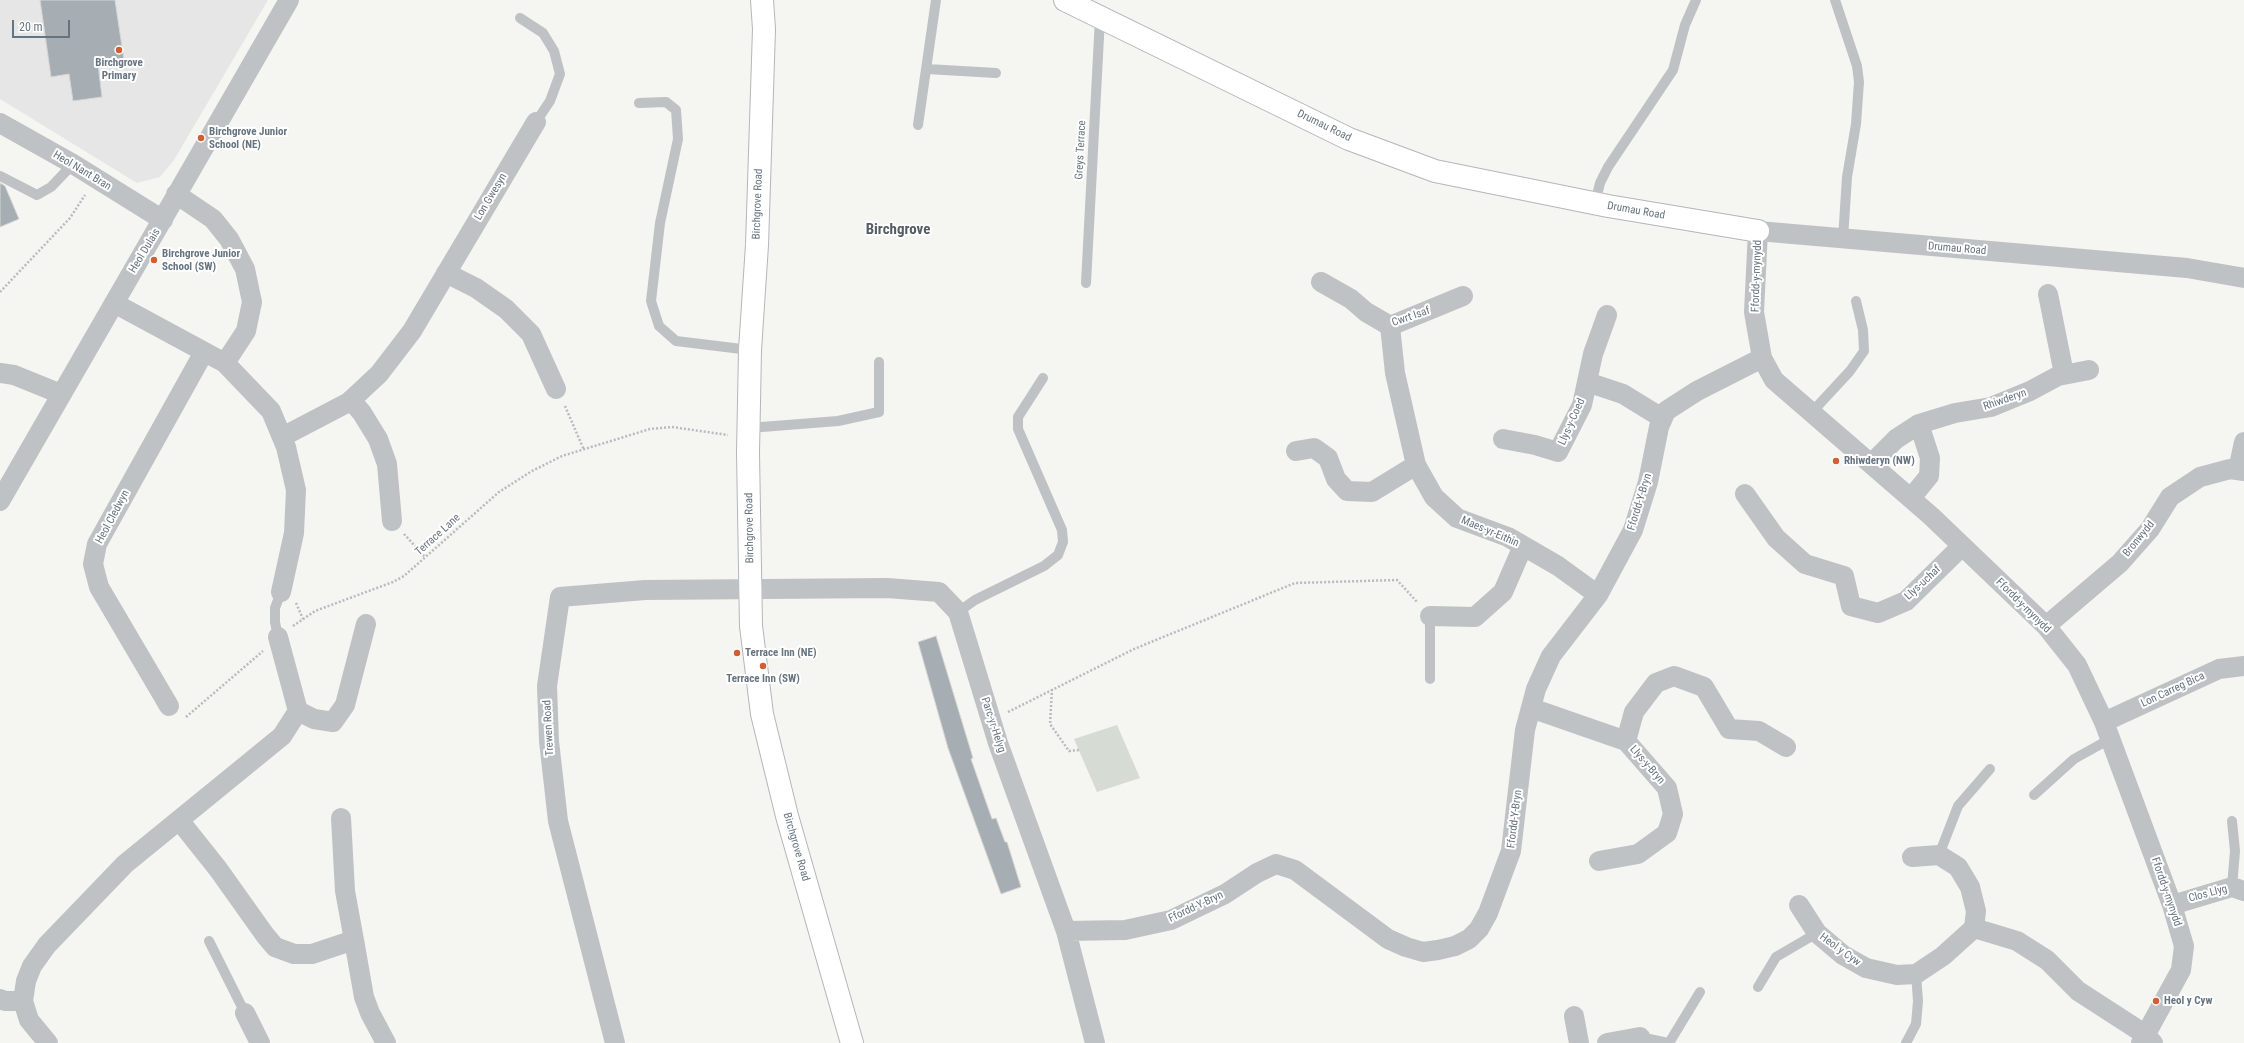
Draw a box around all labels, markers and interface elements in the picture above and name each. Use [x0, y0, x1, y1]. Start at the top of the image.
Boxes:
scale bar [14, 12, 72, 38]
text: 20 m [19, 20, 43, 34]
marker: Birchgrove Primary [114, 45, 124, 55]
place label: Birchgrove Primary [95, 56, 143, 82]
street label: Drumau Road [1295, 107, 1353, 145]
street label: Greys Terrace [1073, 120, 1089, 180]
place label: Birchgrove Junior School (NE) [209, 125, 287, 151]
marker: Birchgrove Junior School (NE) [196, 133, 206, 143]
street label: Heol Nant Bran [51, 148, 113, 194]
street label: Birchgrove Road [750, 168, 766, 240]
street label: Lon Gwesyn [472, 171, 510, 223]
street label: Drumau Road [1606, 199, 1666, 223]
district label: Birchgrove [866, 221, 930, 239]
street label: Heol Dulais [127, 226, 163, 276]
street label: Ffordd-y-mynydd [1749, 240, 1765, 312]
street label: Drumau Road [1927, 240, 1987, 258]
place label: Birchgrove Junior School (SW) [162, 247, 240, 273]
marker: Birchgrove Junior School (SW) [149, 255, 159, 265]
street label: Cwrt Isaf [1390, 304, 1432, 330]
street label: Rhiwderyn [1982, 386, 2028, 414]
street label: Llys-y-Coed [1556, 397, 1588, 447]
place label: Rhiwderyn (NW) [1844, 454, 1915, 468]
marker: Rhiwderyn (NW) [1831, 456, 1841, 466]
street label: Ffordd-Y-Bryn [1625, 472, 1655, 532]
street label: Heol Cledwyn [93, 488, 133, 546]
street label: Birchgrove Road [743, 493, 757, 563]
street label: Terrace Lane [413, 511, 463, 559]
street label: Maes-yr-Eithin [1459, 514, 1521, 550]
street label: Bronwydd [2120, 518, 2158, 560]
street label: Llys-uchaf [1902, 563, 1944, 603]
street label: Ffordd-y-mynydd [1993, 576, 2053, 636]
place label: Terrace Inn (NE) [745, 646, 816, 660]
marker: Terrace Inn (NE) [732, 648, 742, 658]
marker: Terrace Inn (SW) [758, 661, 768, 671]
street label: Lon Carreg Bica [2139, 670, 2207, 710]
place label: Terrace Inn (SW) [726, 672, 800, 686]
street label: Parc-yr-Helyg [978, 696, 1008, 754]
street label: Trewen Road [541, 700, 557, 756]
street label: Llys-y-Bryn [1627, 743, 1667, 787]
street label: Ffordd-Y-Bryn [1505, 789, 1525, 849]
street label: Birchgrove Road [780, 811, 812, 883]
street label: Ffordd-y-mynydd [2148, 856, 2184, 928]
street label: Clos Llyg [2187, 883, 2229, 905]
street label: Ffordd-Y-Bryn [1167, 889, 1225, 925]
street label: Heol y Cyw [1817, 931, 1863, 969]
place label: Heol y Cyw [2164, 994, 2212, 1008]
marker: Heol y Cyw [2151, 996, 2161, 1006]

